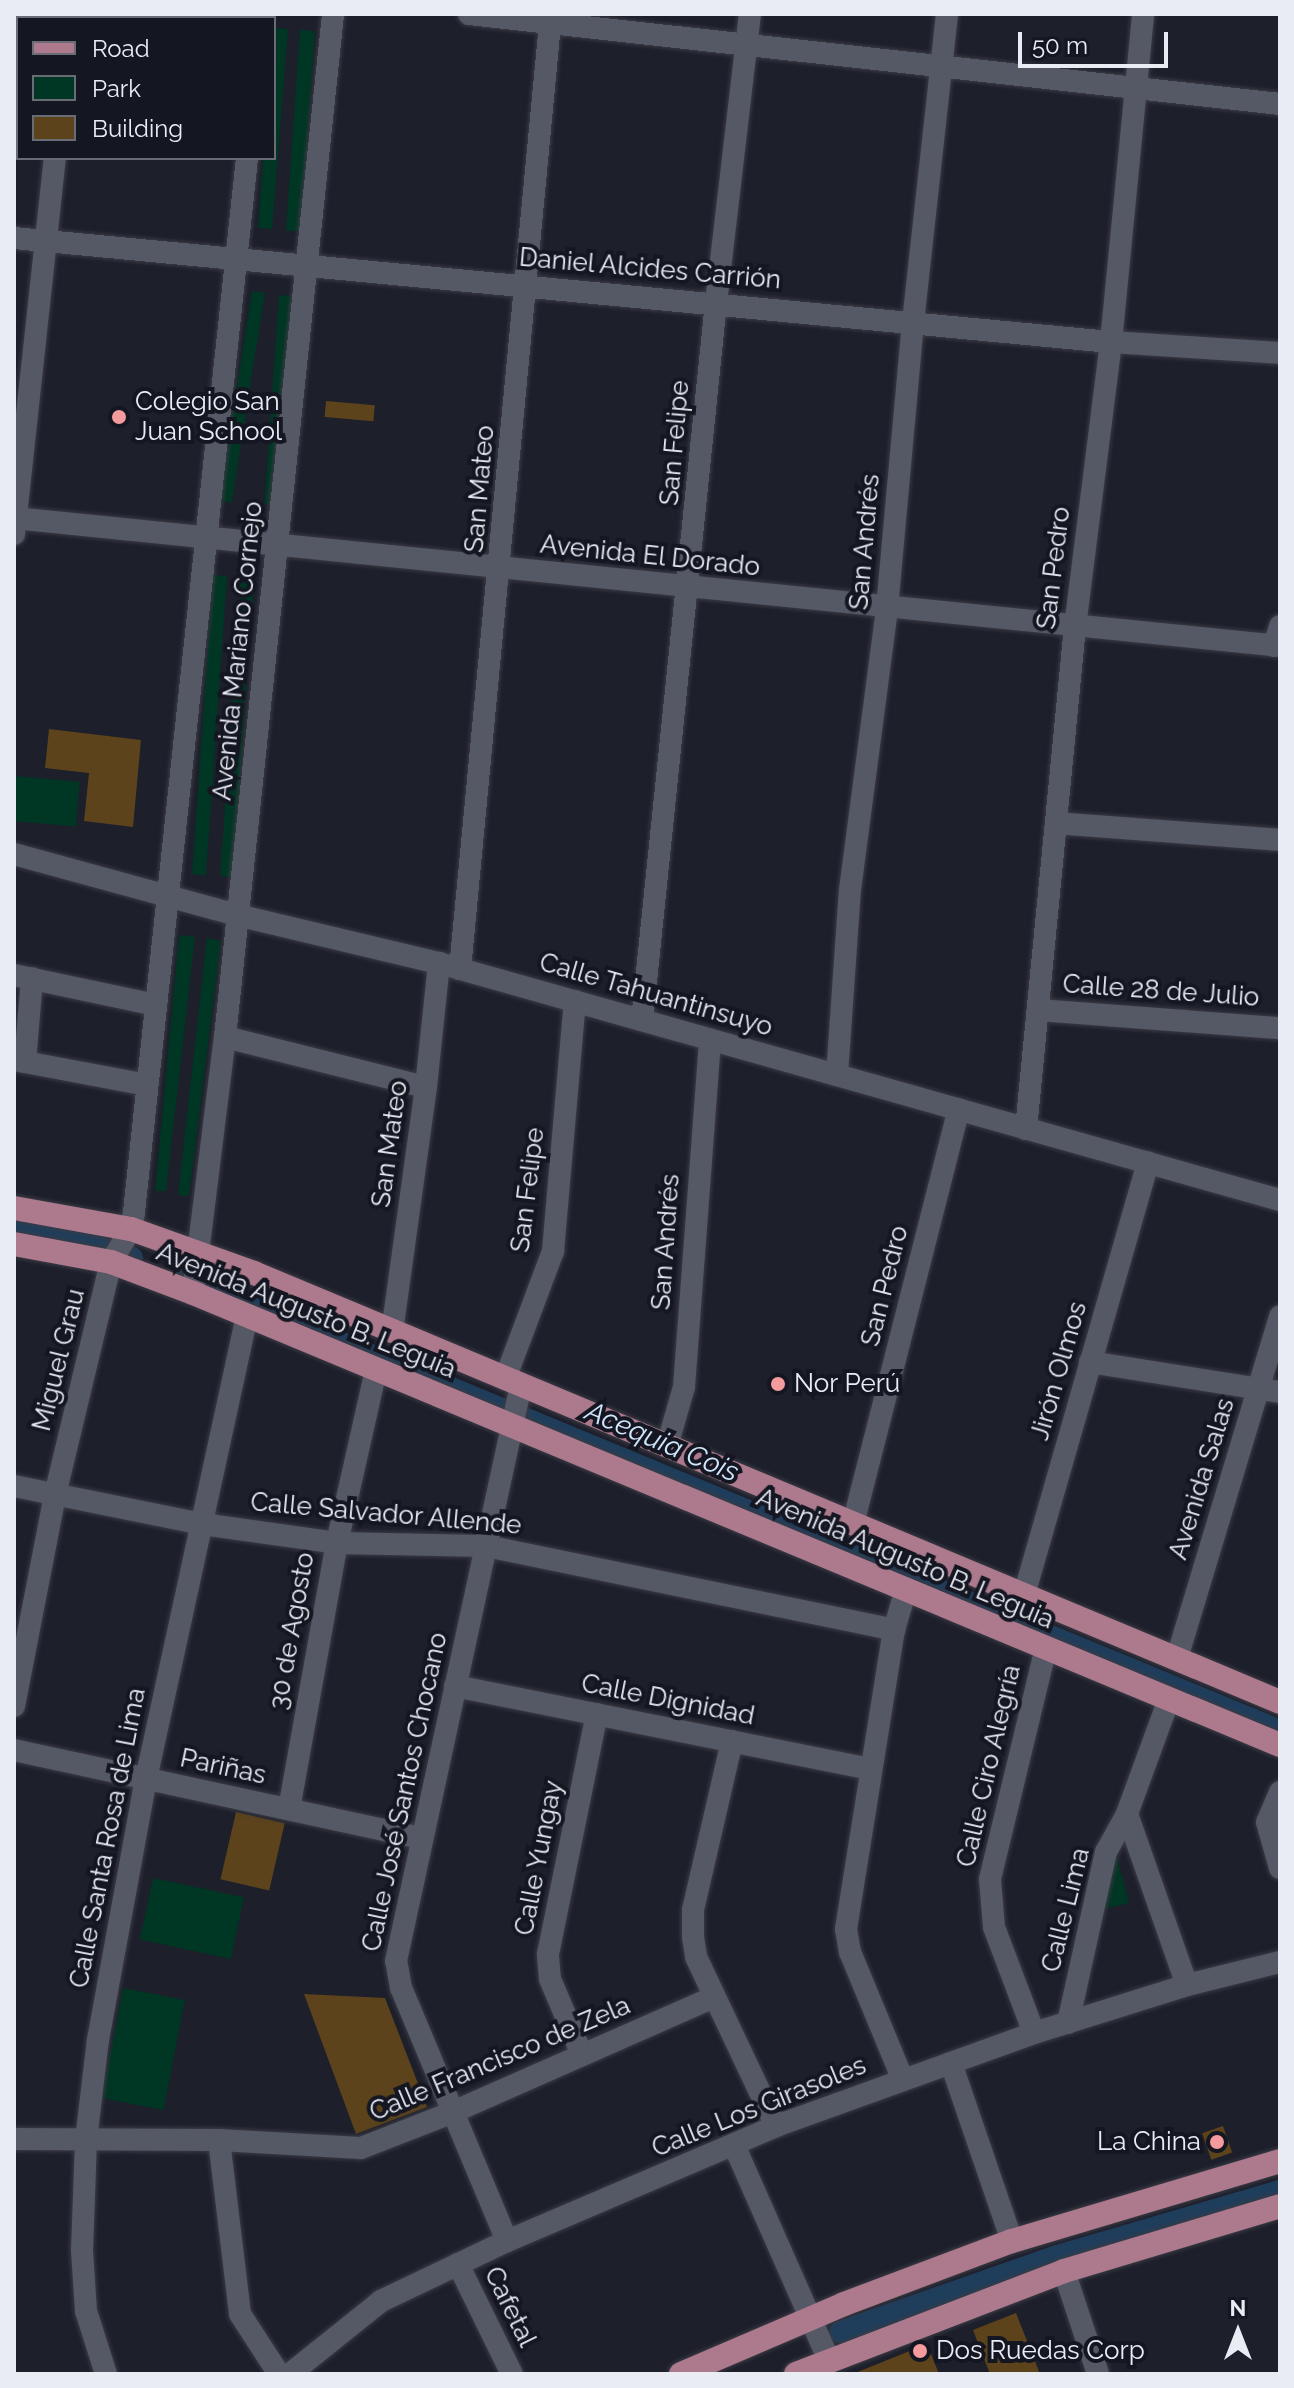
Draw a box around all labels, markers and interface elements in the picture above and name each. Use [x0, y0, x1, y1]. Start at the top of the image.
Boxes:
legend [16, 16, 276, 160]
scale bar [1022, 16, 1172, 66]
text: 50 m [1032, 31, 1088, 60]
text: Road [92, 34, 150, 63]
text: Park [92, 74, 141, 103]
text: Building [92, 114, 183, 143]
street label: Daniel Alcides Carrión [517, 242, 783, 296]
street label: San Felipe [654, 379, 696, 507]
place label: Colegio San Juan School [135, 386, 282, 448]
marker: Colegio San Juan School [110, 408, 128, 426]
street label: San Mateo [459, 424, 501, 554]
street label: San Andrés [843, 472, 887, 612]
street label: Avenida Mariano Cornejo [207, 500, 269, 802]
street label: San Pedro [1031, 505, 1077, 631]
street label: Avenida El Dorado [538, 529, 762, 583]
street label: Calle Tahuantinsuyo [535, 947, 777, 1043]
street label: Calle 28 de Julio [1061, 969, 1261, 1013]
street label: San Mateo [366, 1079, 414, 1209]
street label: San Felipe [505, 1126, 551, 1254]
street label: San Andrés [646, 1172, 686, 1312]
street label: San Pedro [855, 1222, 915, 1350]
street label: Avenida Augusto B. Leguia [151, 1236, 461, 1386]
street label: Miguel Grau [26, 1285, 92, 1435]
street label: Jirón Olmos [1024, 1298, 1094, 1444]
place label: Nor Perú [794, 1368, 901, 1400]
marker: Nor Perú [769, 1375, 787, 1393]
water label: Acequia Cois [580, 1395, 744, 1489]
street label: Avenida Salas [1163, 1395, 1241, 1563]
street label: Avenida Augusto B. Leguia [751, 1482, 1059, 1636]
street label: Calle Salvador Allende [249, 1487, 523, 1541]
street label: 30 de Agosto [263, 1550, 321, 1712]
street label: Calle José Santos Chocano [356, 1629, 454, 1955]
street label: Calle Ciro Alegría [950, 1661, 1028, 1871]
street label: Calle Dignidad [579, 1668, 757, 1732]
street label: Calle Santa Rosa de Lima [64, 1685, 152, 1991]
street label: Pariñas [177, 1743, 269, 1791]
street label: Calle Yungay [509, 1778, 569, 1938]
street label: Calle Lima [1036, 1845, 1096, 1975]
street label: Calle Francisco de Zela [365, 1990, 635, 2128]
street label: Calle Los Girasoles [647, 2050, 871, 2164]
place label: La China [1097, 2126, 1201, 2158]
marker: La China [1208, 2133, 1226, 2151]
street label: Cafetal [477, 2262, 543, 2352]
north arrow [1198, 2292, 1278, 2372]
text: N [1230, 2295, 1246, 2321]
place label: Dos Ruedas Corp [936, 2335, 1145, 2367]
marker: Dos Ruedas Corp [911, 2342, 929, 2360]

